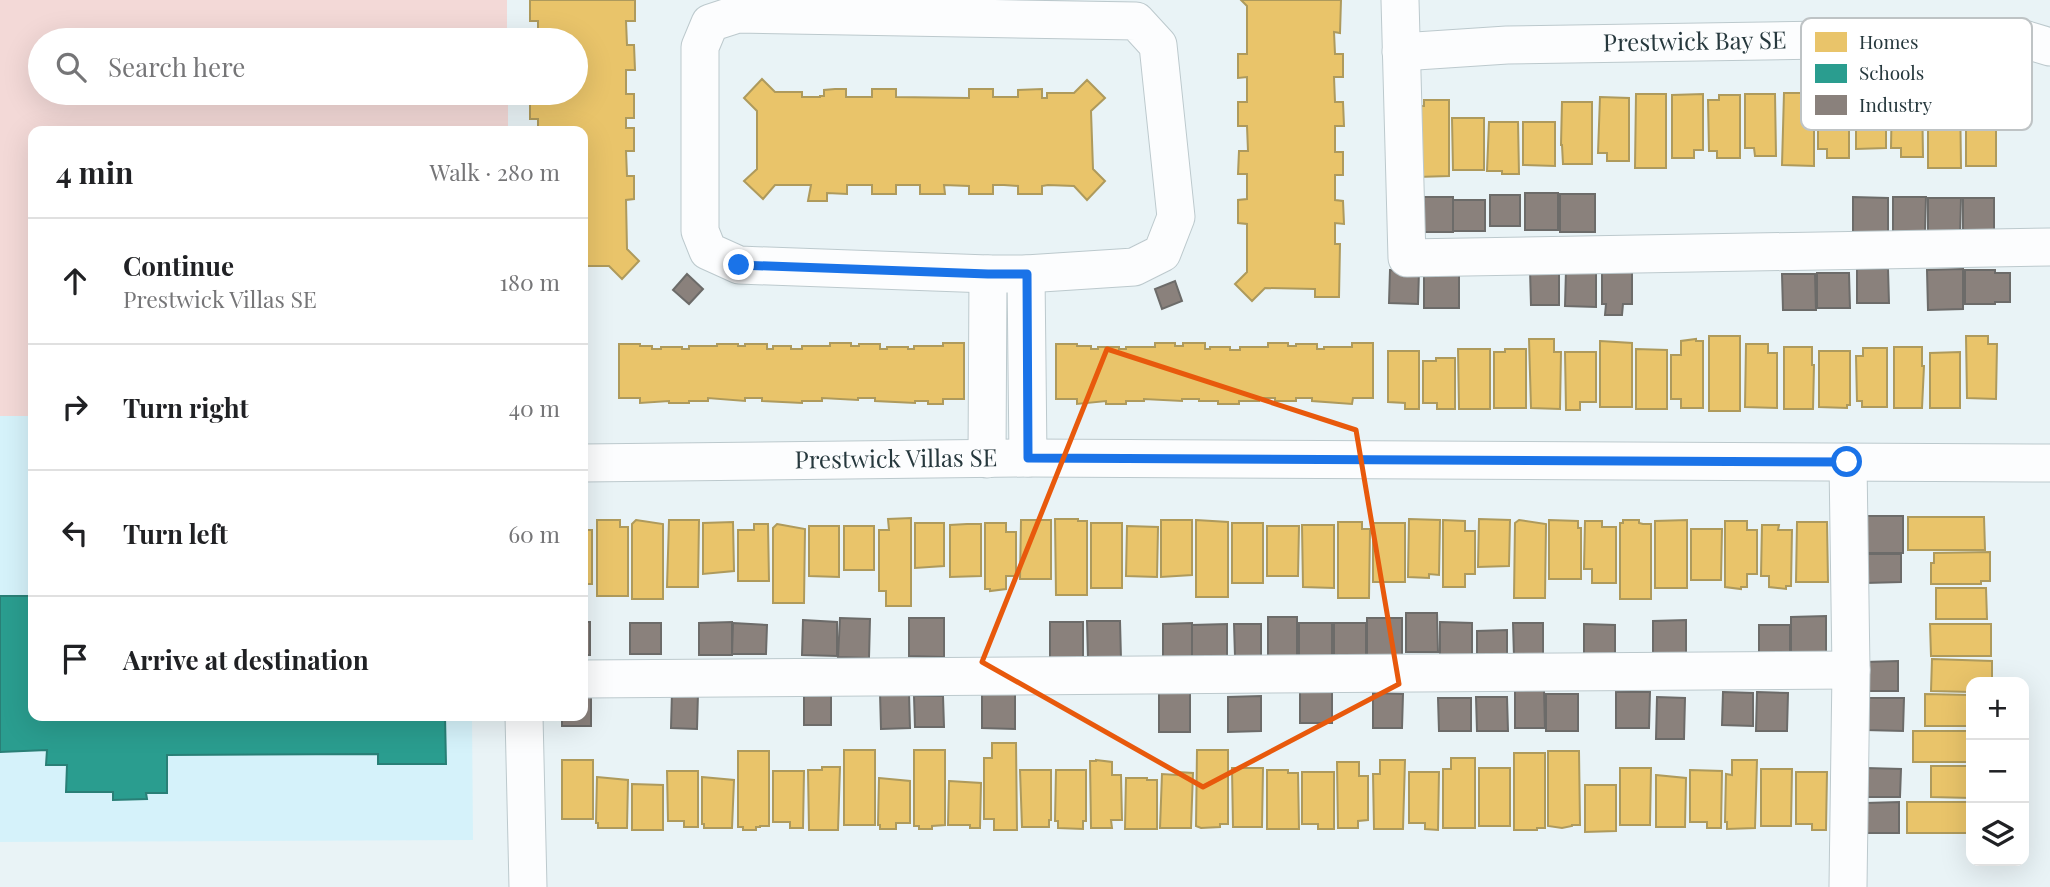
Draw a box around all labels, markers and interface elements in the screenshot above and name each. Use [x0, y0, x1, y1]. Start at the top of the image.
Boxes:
legend [1801, 18, 2032, 130]
street label: Prestwick Bay SE [1603, 23, 1787, 57]
search box [28, 28, 588, 105]
text: Homes [1859, 28, 1918, 54]
icon: search [52, 48, 90, 86]
text: Search here [108, 49, 245, 84]
text: Schools [1859, 59, 1924, 85]
text: Industry [1859, 91, 1933, 117]
text: 4 min [56, 152, 134, 192]
text: Walk · 280 m [429, 156, 560, 187]
text: Continue [123, 248, 234, 283]
route end [723, 249, 754, 280]
icon: ahead [56, 262, 94, 300]
text: 180 m [500, 266, 560, 297]
text: Prestwick Villas SE [123, 283, 317, 314]
icon: right [56, 388, 94, 426]
text: Turn right [123, 390, 249, 425]
text: 40 m [509, 392, 560, 423]
street label: Prestwick Villas SE [795, 440, 997, 475]
route start [1831, 446, 1862, 477]
icon: left [56, 514, 94, 552]
text: Turn left [123, 516, 228, 551]
text: 60 m [508, 518, 560, 549]
icon: arrive [56, 640, 94, 678]
text: Arrive at destination [123, 642, 369, 677]
map controls [1966, 677, 2029, 866]
button: + [1966, 677, 2029, 740]
button: − [1966, 740, 2029, 803]
button: layers [1966, 803, 2029, 866]

